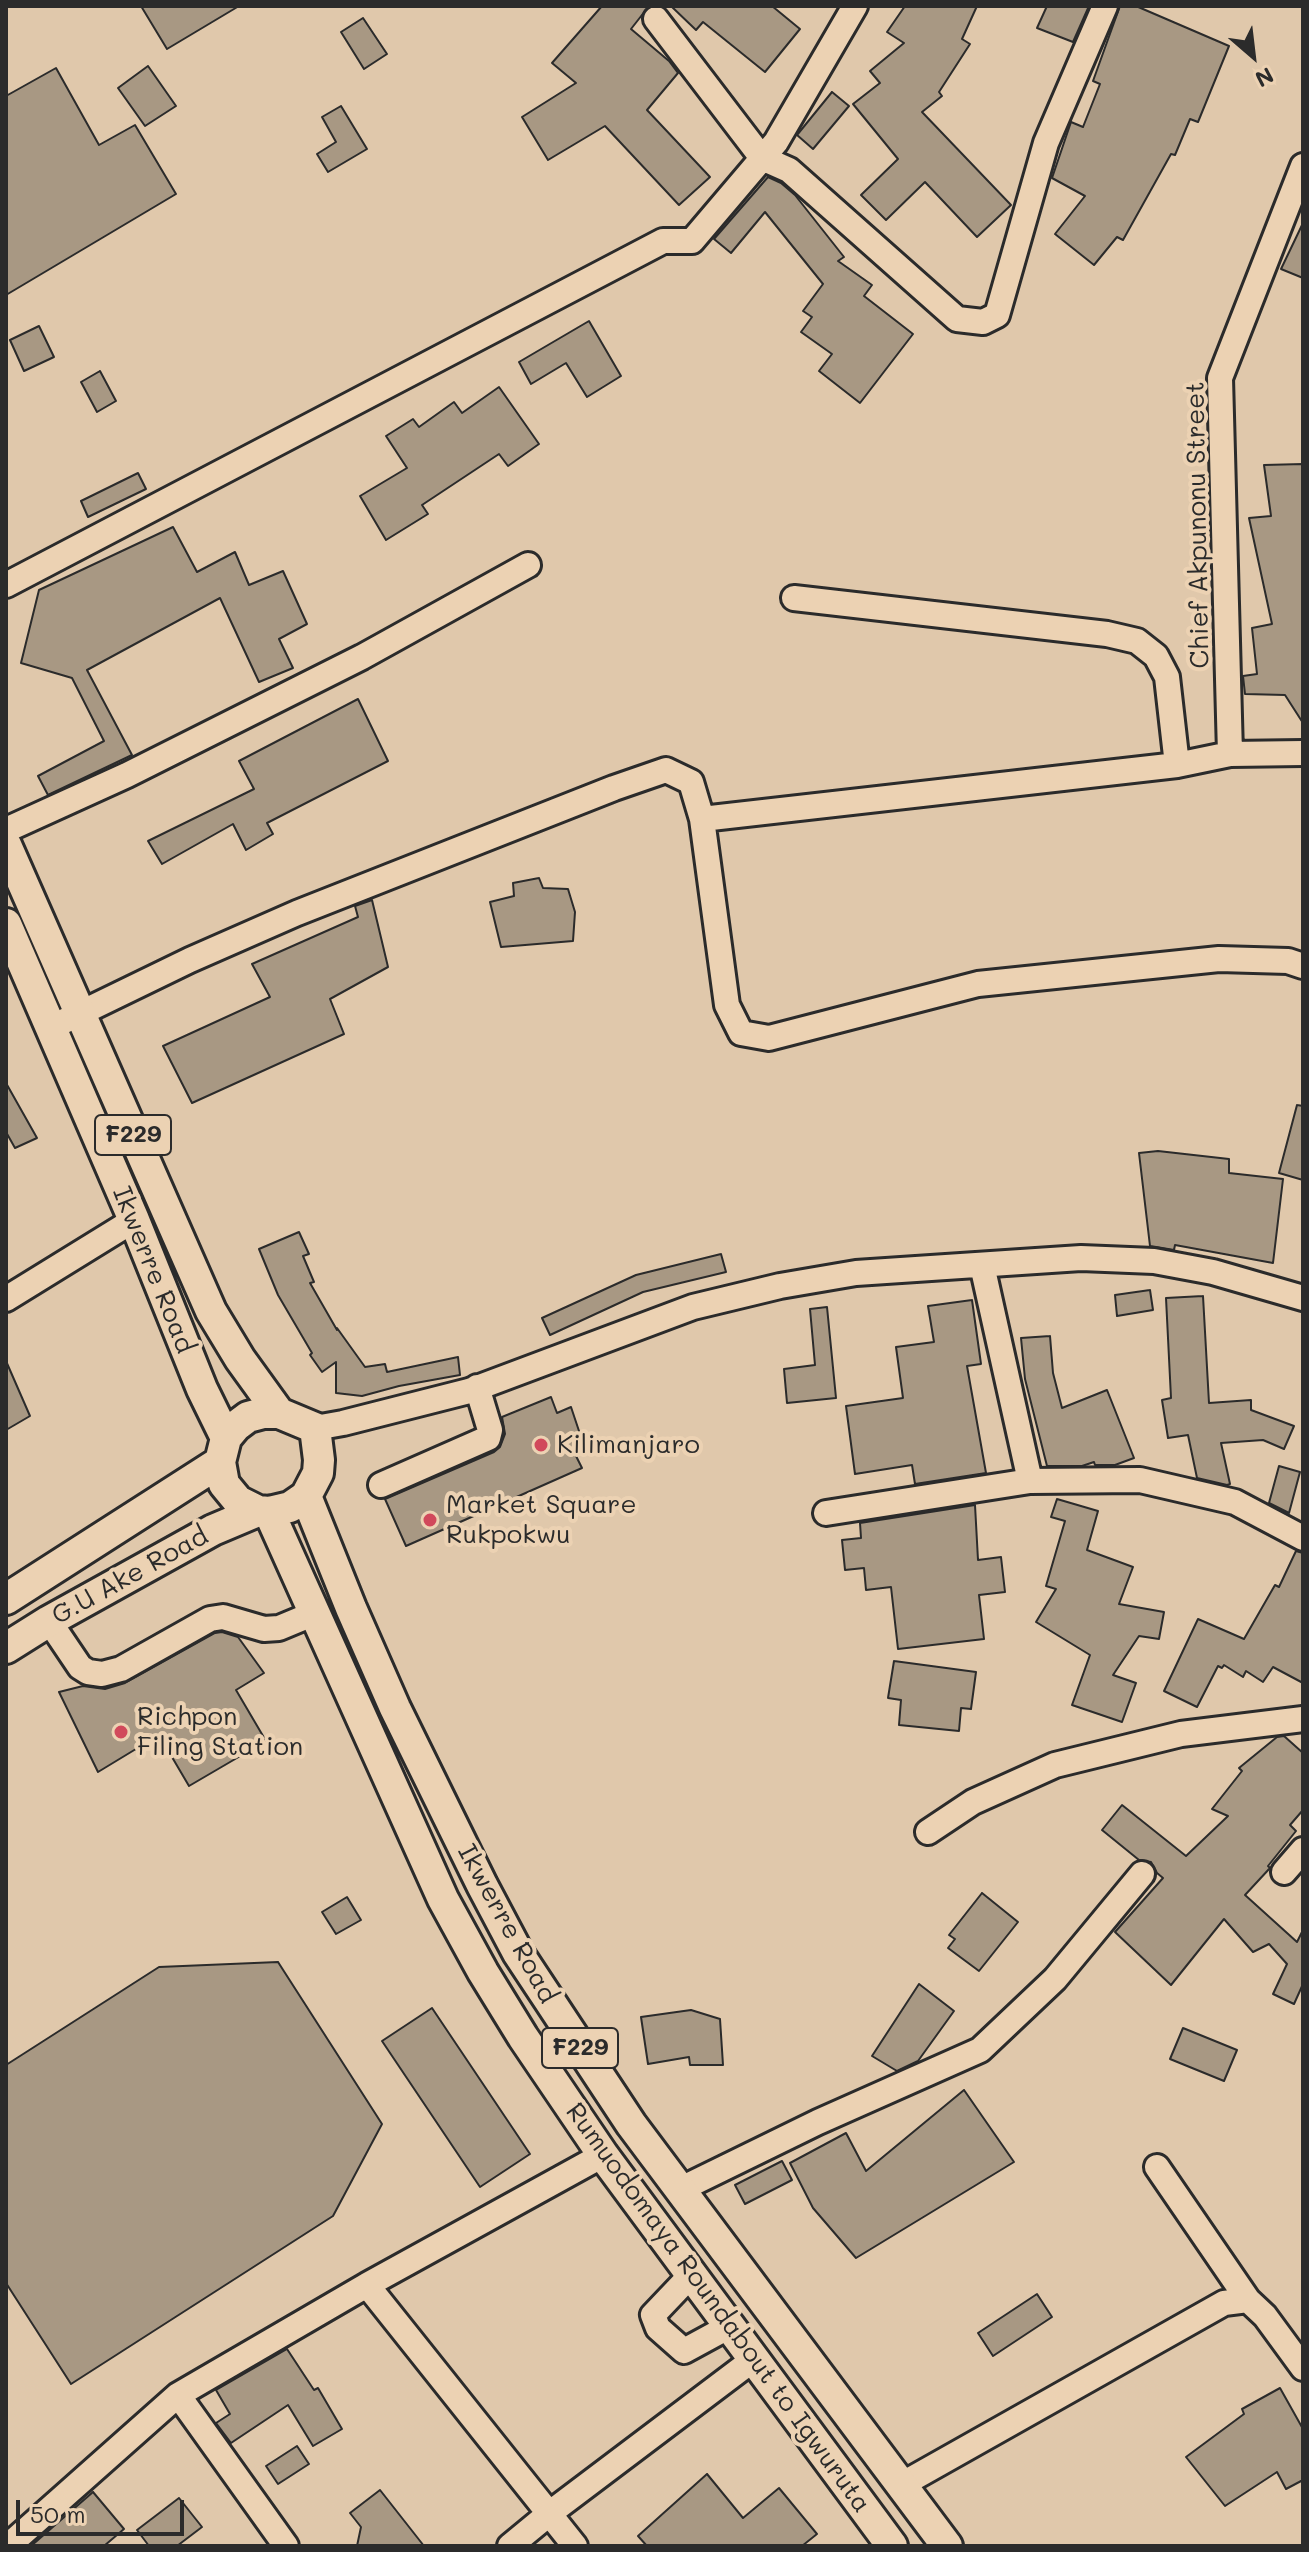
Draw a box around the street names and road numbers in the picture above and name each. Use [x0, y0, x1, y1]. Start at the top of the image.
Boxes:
street label: Chief Akpunonu Street [1180, 381, 1216, 669]
road number: F229 [95, 1115, 171, 1155]
street label: Ikwerre Road [105, 1182, 201, 1358]
street label: G.U Ake Road [47, 1520, 213, 1632]
street label: Ikwerre Road [451, 1839, 563, 2009]
road number: F229 [542, 2028, 618, 2068]
street label: Rumuodomaya Roundabout to Igwuruta [559, 2097, 877, 2519]

